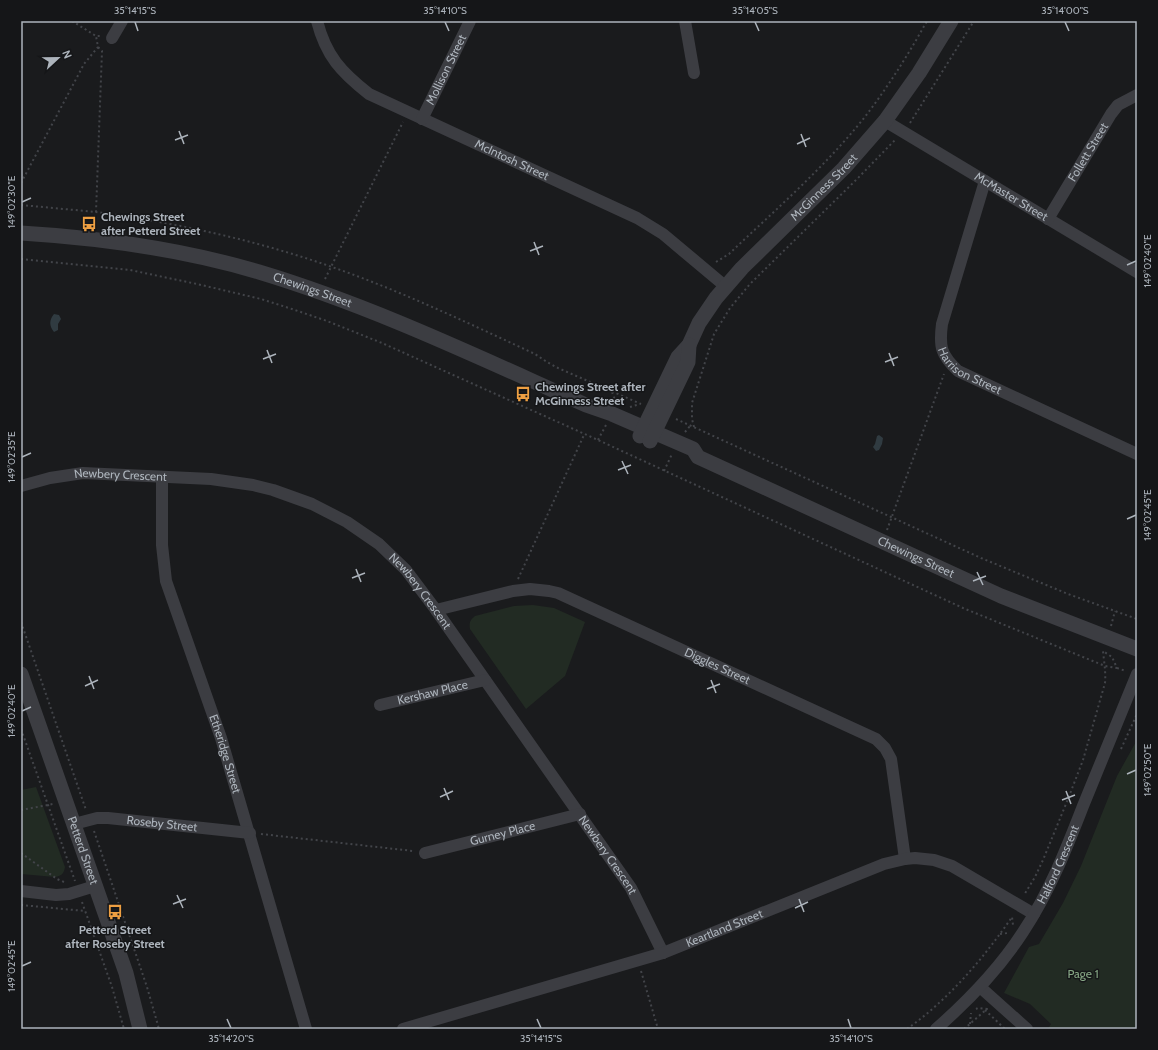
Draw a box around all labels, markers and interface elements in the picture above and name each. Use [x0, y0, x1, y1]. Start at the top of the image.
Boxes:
text: 35°14'15"S [114, 4, 156, 17]
text: 35°14'10"S [423, 4, 467, 17]
text: 35°14'05"S [732, 4, 778, 17]
text: 35°14'00"S [1041, 4, 1089, 17]
street label: Mollison Street [422, 32, 469, 107]
north arrow [38, 38, 78, 78]
text: N [59, 48, 75, 60]
street label: Follett Street [1064, 120, 1111, 184]
street label: McIntosh Street [472, 136, 552, 183]
street label: McGinness Street [787, 150, 860, 224]
street label: McMaster Street [972, 168, 1051, 224]
text: 149°02'30"E [5, 175, 18, 228]
place label: Chewings Street after Petterd Street [101, 209, 200, 238]
bus stop icon: Chewings Street after Petterd Street [80, 215, 98, 233]
text: 149°02'40"E [1141, 234, 1154, 287]
street label: Chewings Street [271, 269, 354, 310]
street label: Harrison Street [935, 345, 1004, 397]
place label: Chewings Street after McGinness Street [535, 379, 645, 408]
bus stop icon: Chewings Street after McGinness Street [514, 385, 532, 403]
text: 149°02'35"E [5, 431, 18, 483]
street label: Newbery Crescent [73, 465, 167, 484]
text: 149°02'45"E [1141, 489, 1154, 541]
street label: Chewings Street [876, 533, 957, 581]
street label: Newbery Crescent [386, 550, 455, 632]
street label: Diggles Street [682, 644, 753, 687]
street label: Kershaw Place [396, 676, 469, 708]
text: 149°02'40"E [5, 684, 18, 737]
street label: Etheridge Street [206, 712, 245, 795]
text: 149°02'50"E [1141, 743, 1154, 796]
street label: Roseby Street [126, 812, 198, 834]
street label: Newbery Crescent [575, 812, 641, 897]
street label: Petterd Street [65, 814, 102, 886]
street label: Gurney Place [468, 818, 537, 848]
street label: Halford Crescent [1033, 823, 1082, 906]
bus stop icon: Petterd Street after Roseby Street [106, 903, 124, 921]
street label: Keartland Street [683, 906, 765, 950]
place label: Petterd Street after Roseby Street [65, 922, 165, 951]
text: 149°02'45"E [5, 940, 18, 992]
park label: Page 1 [1067, 966, 1099, 981]
text: 35°14'20"S [208, 1032, 254, 1045]
text: 35°14'15"S [520, 1032, 562, 1045]
text: 35°14'10"S [829, 1032, 873, 1045]

